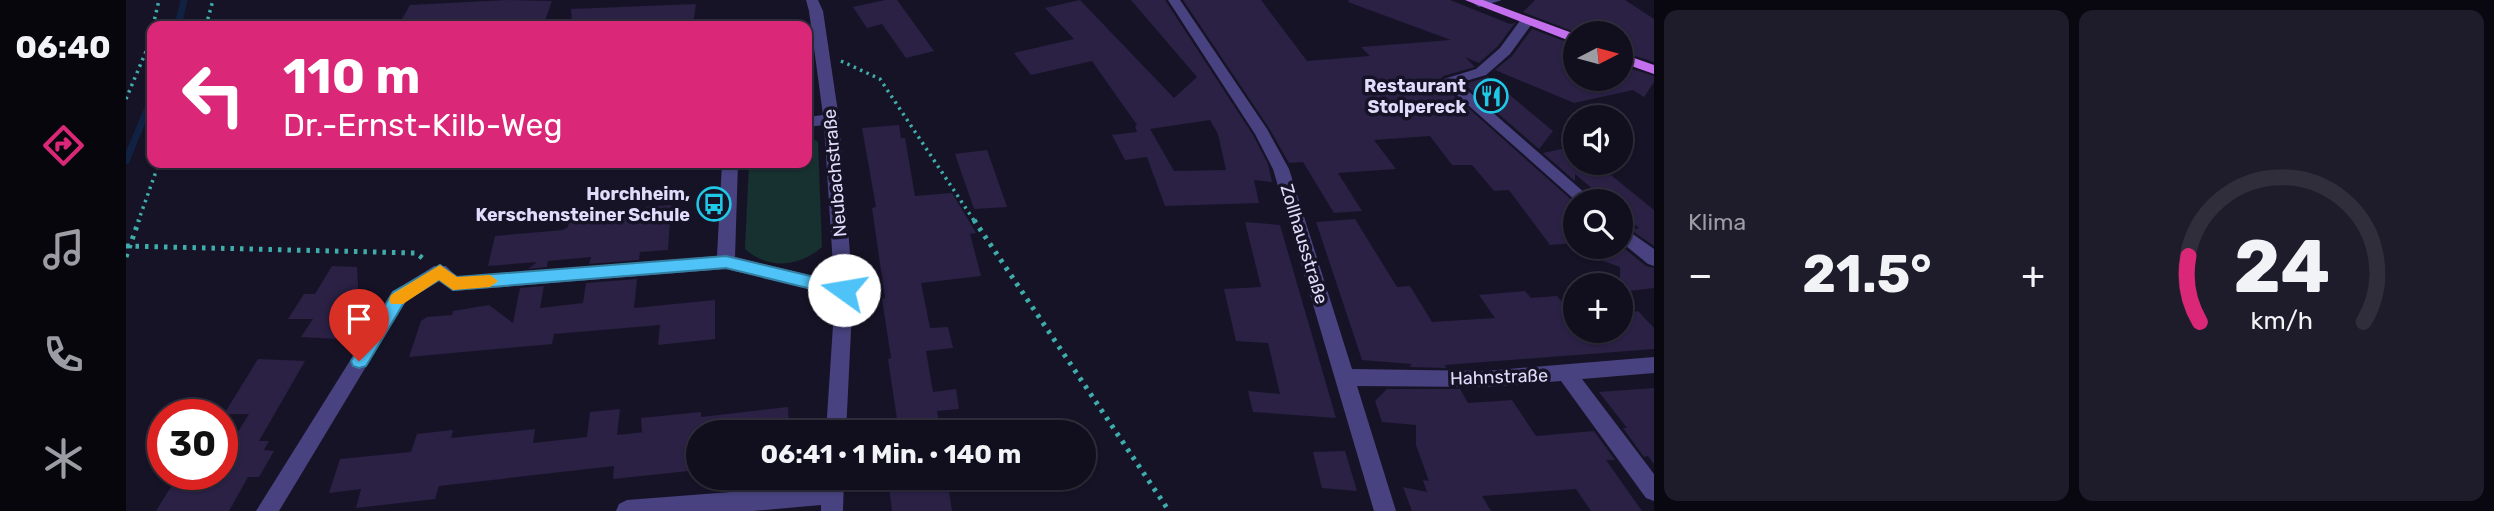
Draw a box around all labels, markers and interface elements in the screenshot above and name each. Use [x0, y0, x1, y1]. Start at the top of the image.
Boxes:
north arrow [1563, 21, 1633, 91]
map controls [1563, 21, 1633, 343]
text: 06:40 [15, 28, 111, 66]
text: 110 m [283, 47, 420, 105]
icon: left [168, 49, 259, 140]
place label: Restaurant Stolpereck [1364, 75, 1466, 118]
restaurant icon: Restaurant Stolpereck [1472, 77, 1510, 115]
button: sound [1563, 105, 1633, 175]
text: Dr.-Ernst-Kilb-Weg [283, 106, 563, 144]
street label: Neubachstraße [818, 108, 852, 238]
icon: directions [39, 121, 88, 170]
street label: Zollhausstraße [1275, 181, 1333, 307]
place label: Horchheim, Kerschensteiner Schule [475, 183, 690, 226]
bus stop icon: Horchheim, Kerschensteiner Schule [695, 185, 733, 223]
button: search [1563, 189, 1633, 259]
text: Klima [1688, 208, 1746, 236]
text: 24 [2233, 224, 2330, 310]
icon: music [39, 225, 88, 274]
text: 21.5° [1802, 243, 1932, 305]
text: − [1688, 252, 1713, 298]
text: + [2021, 252, 2045, 298]
position arrow [807, 253, 881, 327]
button: + [1563, 273, 1633, 343]
pin [329, 289, 389, 361]
icon: arrive [340, 300, 378, 338]
text: km/h [2250, 305, 2313, 334]
icon: phone [39, 330, 88, 379]
street label: Hahnstraße [1450, 364, 1548, 390]
speed limit sign: 30 [147, 399, 238, 490]
icon: climate [39, 434, 88, 483]
text: 06:41 · 1 Min. · 140 m [761, 439, 1021, 470]

